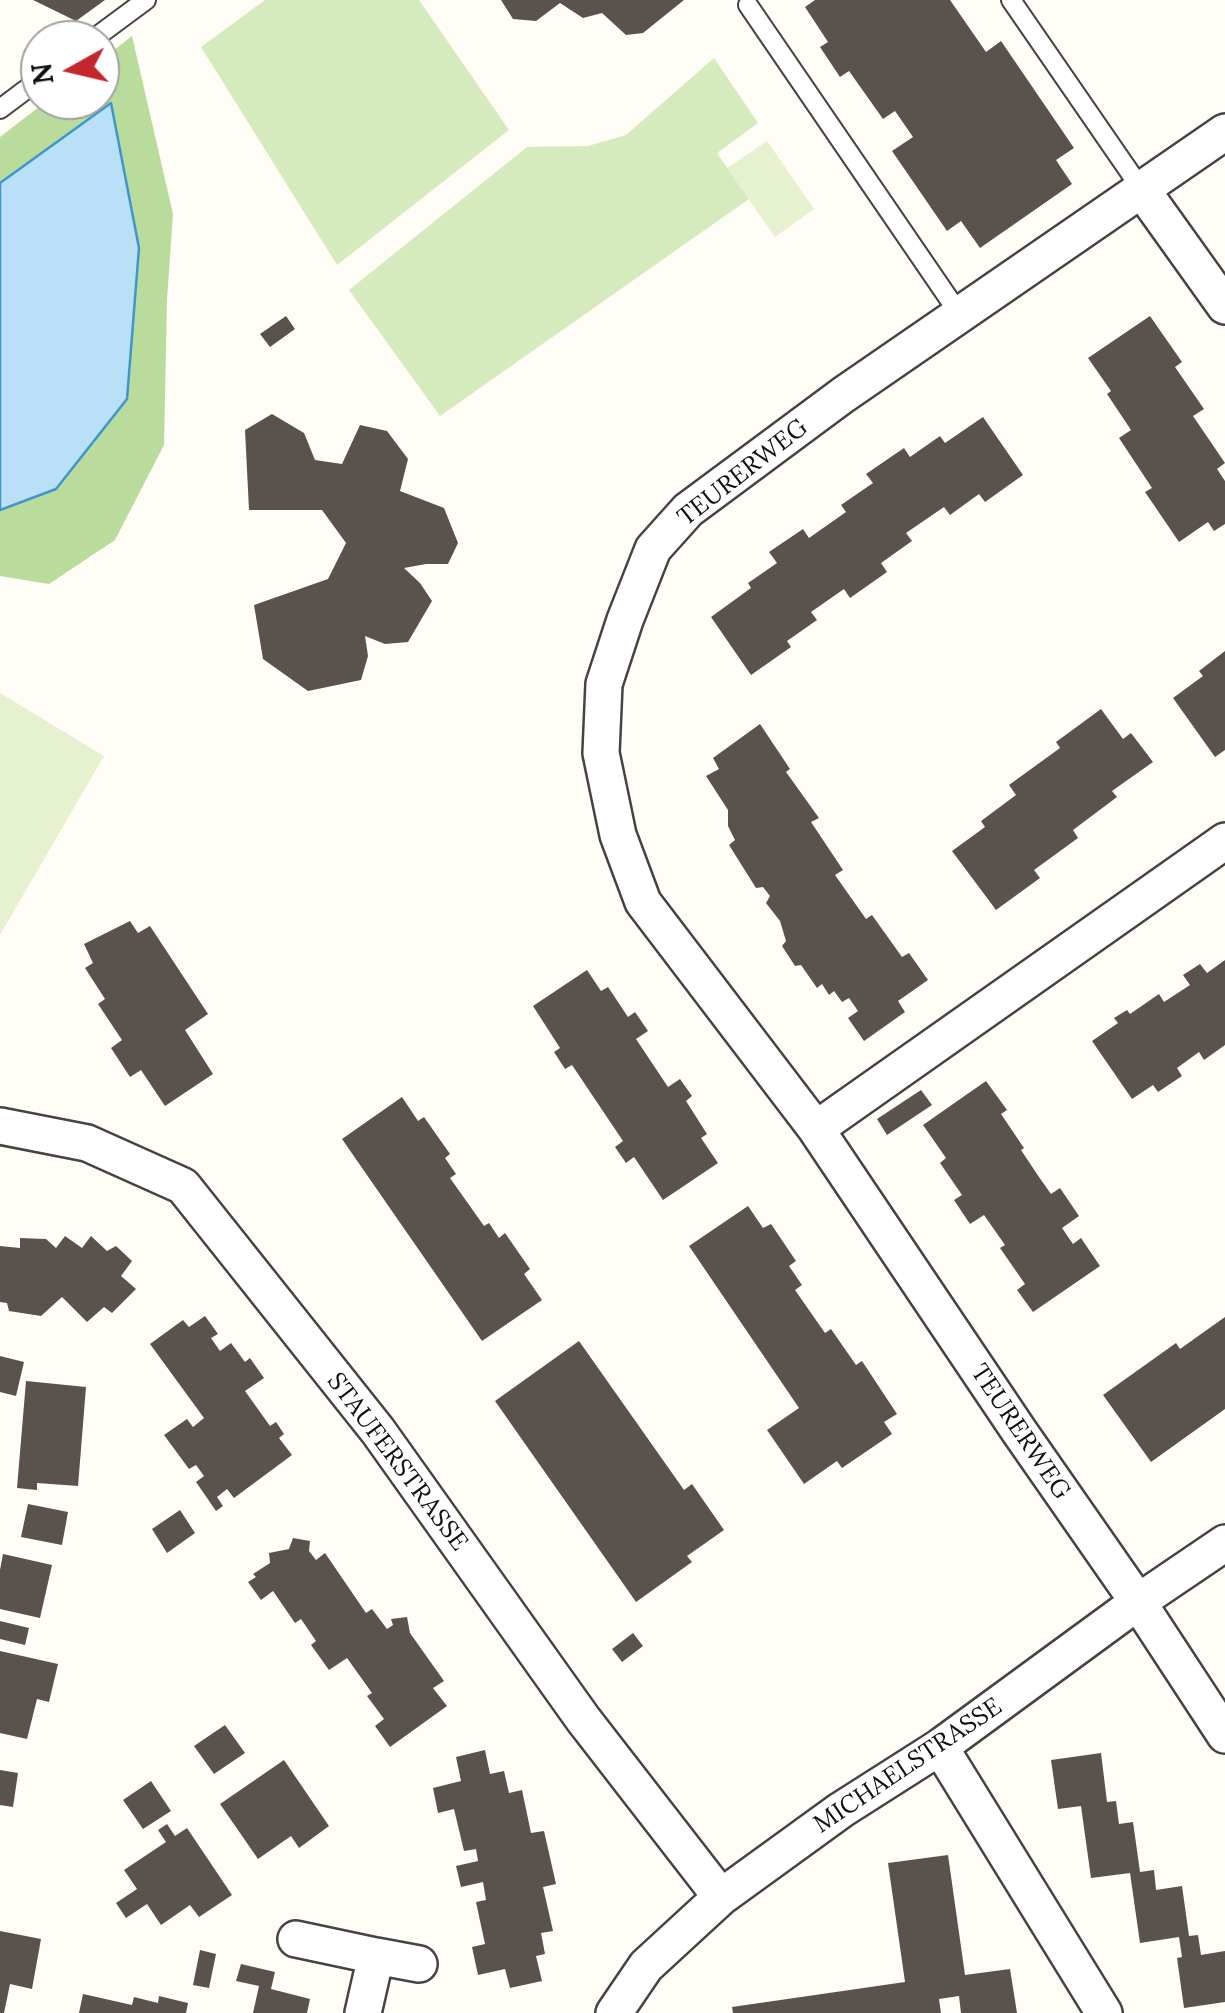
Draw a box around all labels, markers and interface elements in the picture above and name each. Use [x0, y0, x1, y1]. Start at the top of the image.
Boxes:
north arrow [20, 20, 120, 120]
text: N [23, 61, 62, 87]
street label: TEURERWEG [672, 413, 814, 533]
street label: TEURERWEG [964, 1359, 1076, 1505]
street label: STAUFERSTRASSE [320, 1367, 474, 1557]
street label: MICHAELSTRASSE [808, 1692, 1008, 1840]

